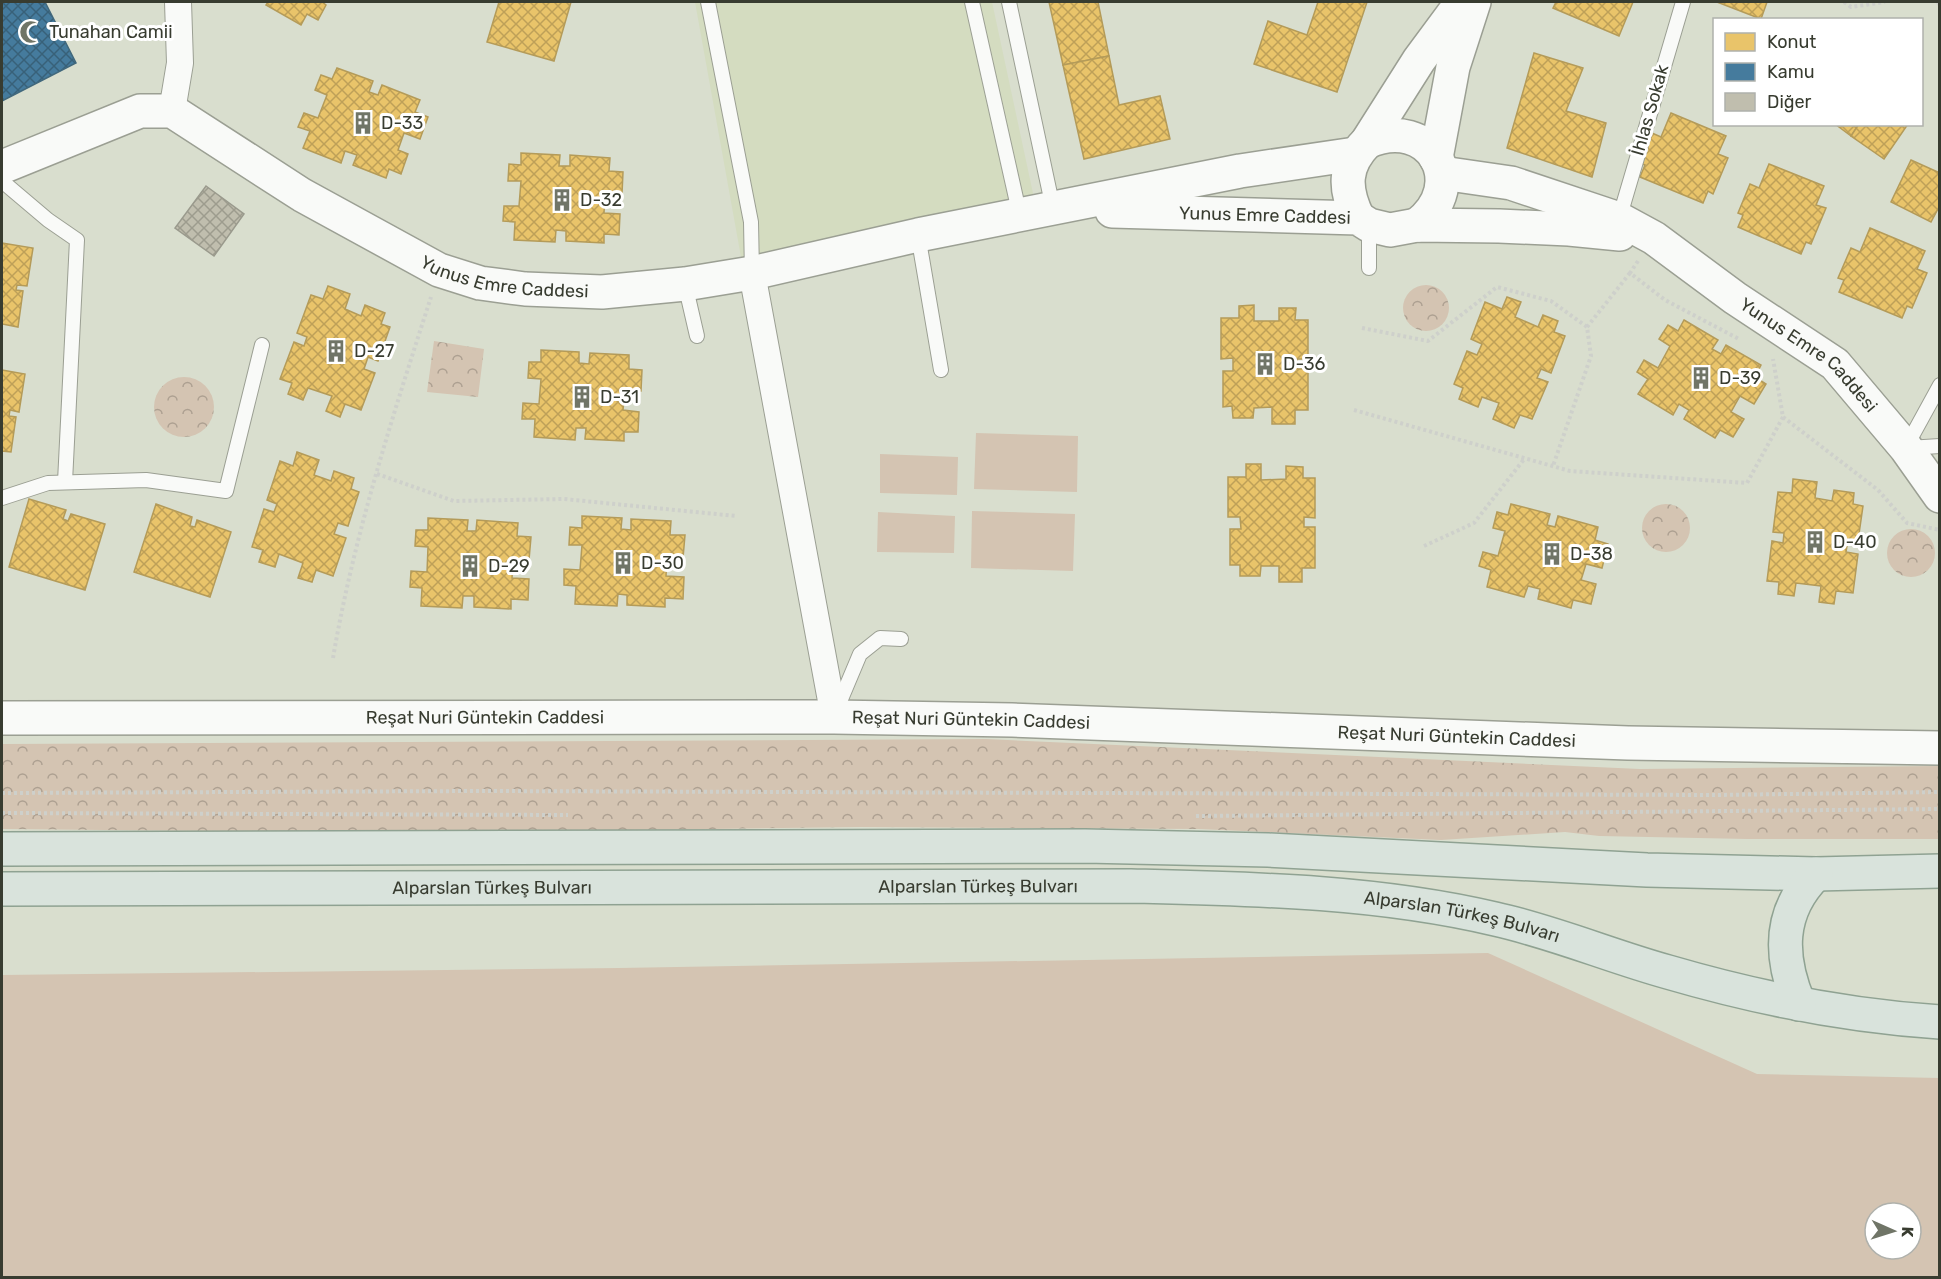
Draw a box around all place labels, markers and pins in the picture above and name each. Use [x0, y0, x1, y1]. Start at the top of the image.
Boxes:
mosque icon: Tunahan Camii [18, 19, 44, 45]
place label: Tunahan Camii [49, 21, 173, 43]
building icon: D-33 [350, 110, 376, 136]
place label: D-33 [381, 112, 423, 134]
building icon: D-32 [549, 187, 575, 213]
place label: D-32 [580, 189, 622, 211]
building icon: D-27 [323, 338, 349, 364]
place label: D-27 [354, 340, 394, 362]
building icon: D-36 [1252, 351, 1278, 377]
place label: D-36 [1283, 353, 1326, 375]
building icon: D-39 [1688, 365, 1714, 391]
place label: D-39 [1719, 367, 1761, 389]
building icon: D-31 [569, 384, 595, 410]
place label: D-31 [600, 386, 639, 408]
building icon: D-40 [1802, 529, 1828, 555]
place label: D-40 [1833, 531, 1877, 553]
building icon: D-38 [1539, 541, 1565, 567]
place label: D-38 [1570, 543, 1613, 565]
building icon: D-30 [610, 550, 636, 576]
place label: D-30 [641, 552, 684, 574]
building icon: D-29 [457, 553, 483, 579]
place label: D-29 [488, 555, 530, 577]

